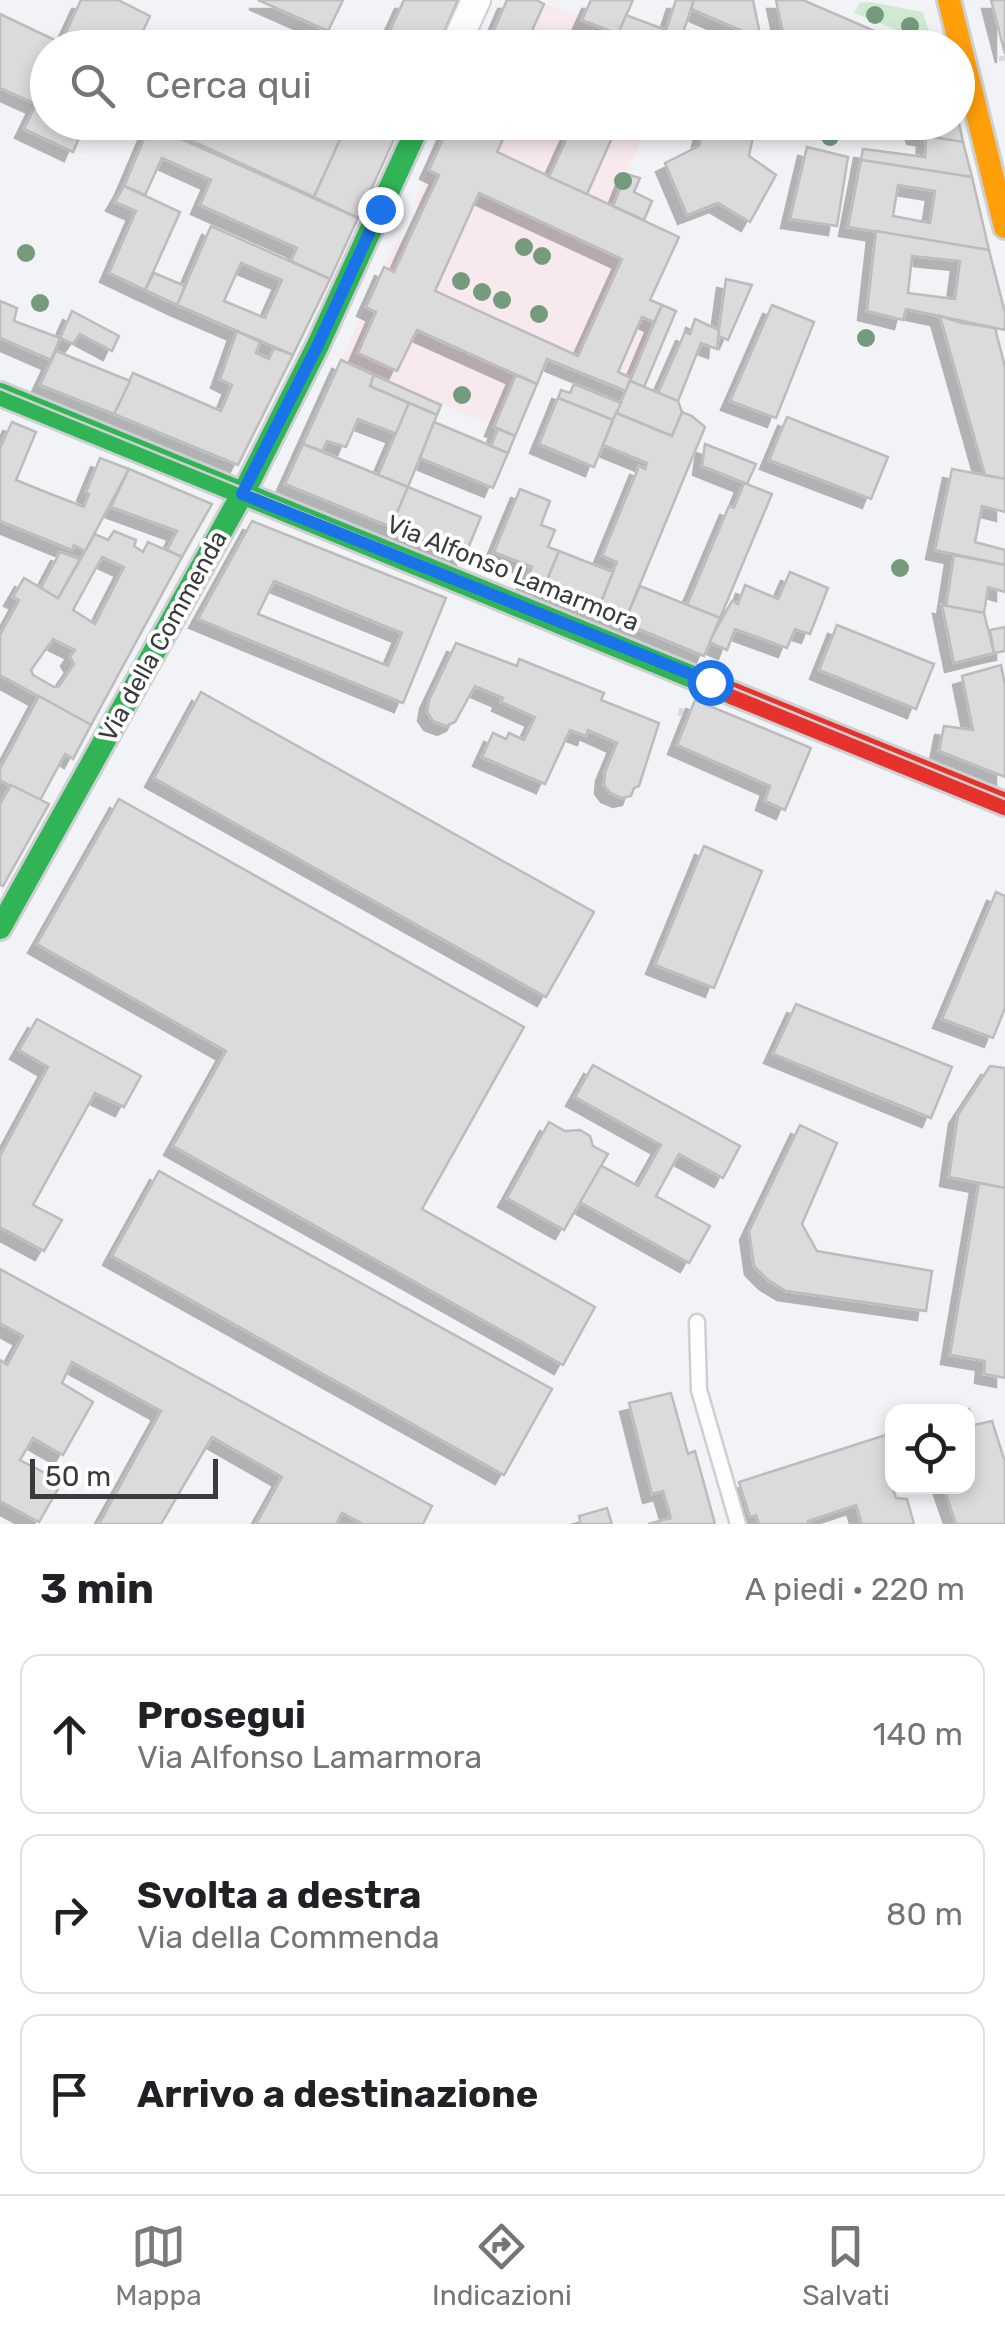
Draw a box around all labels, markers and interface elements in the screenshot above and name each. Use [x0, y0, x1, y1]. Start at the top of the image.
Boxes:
search box [30, 30, 975, 140]
icon: search [65, 58, 120, 113]
text: Cerca qui [145, 62, 312, 108]
route end [358, 187, 404, 233]
street label: Via Alfonso Lamarmora [383, 509, 643, 637]
street label: Via della Commenda [93, 526, 233, 746]
route start [688, 660, 734, 706]
map controls [885, 1404, 975, 1494]
button: locate [885, 1404, 975, 1494]
scale bar [30, 1454, 218, 1498]
text: 50 m [45, 1460, 111, 1493]
text: 3 min [40, 1564, 154, 1614]
text: A piedi · 220 m [745, 1570, 965, 1608]
text: Prosegui [137, 1692, 306, 1738]
icon: ahead [42, 1707, 97, 1762]
text: 140 m [873, 1715, 963, 1753]
text: Via Alfonso Lamarmora [137, 1738, 482, 1776]
text: Svolta a destra [137, 1872, 421, 1918]
icon: right [42, 1887, 97, 1942]
text: 80 m [886, 1895, 963, 1933]
text: Via della Commenda [137, 1918, 440, 1956]
icon: arrive [42, 2067, 97, 2122]
text: Arrivo a destinazione [137, 2071, 538, 2117]
tab: Mappa [115, 2219, 202, 2312]
tab: Indicazioni [432, 2219, 572, 2312]
tab: Salvati [802, 2219, 890, 2312]

